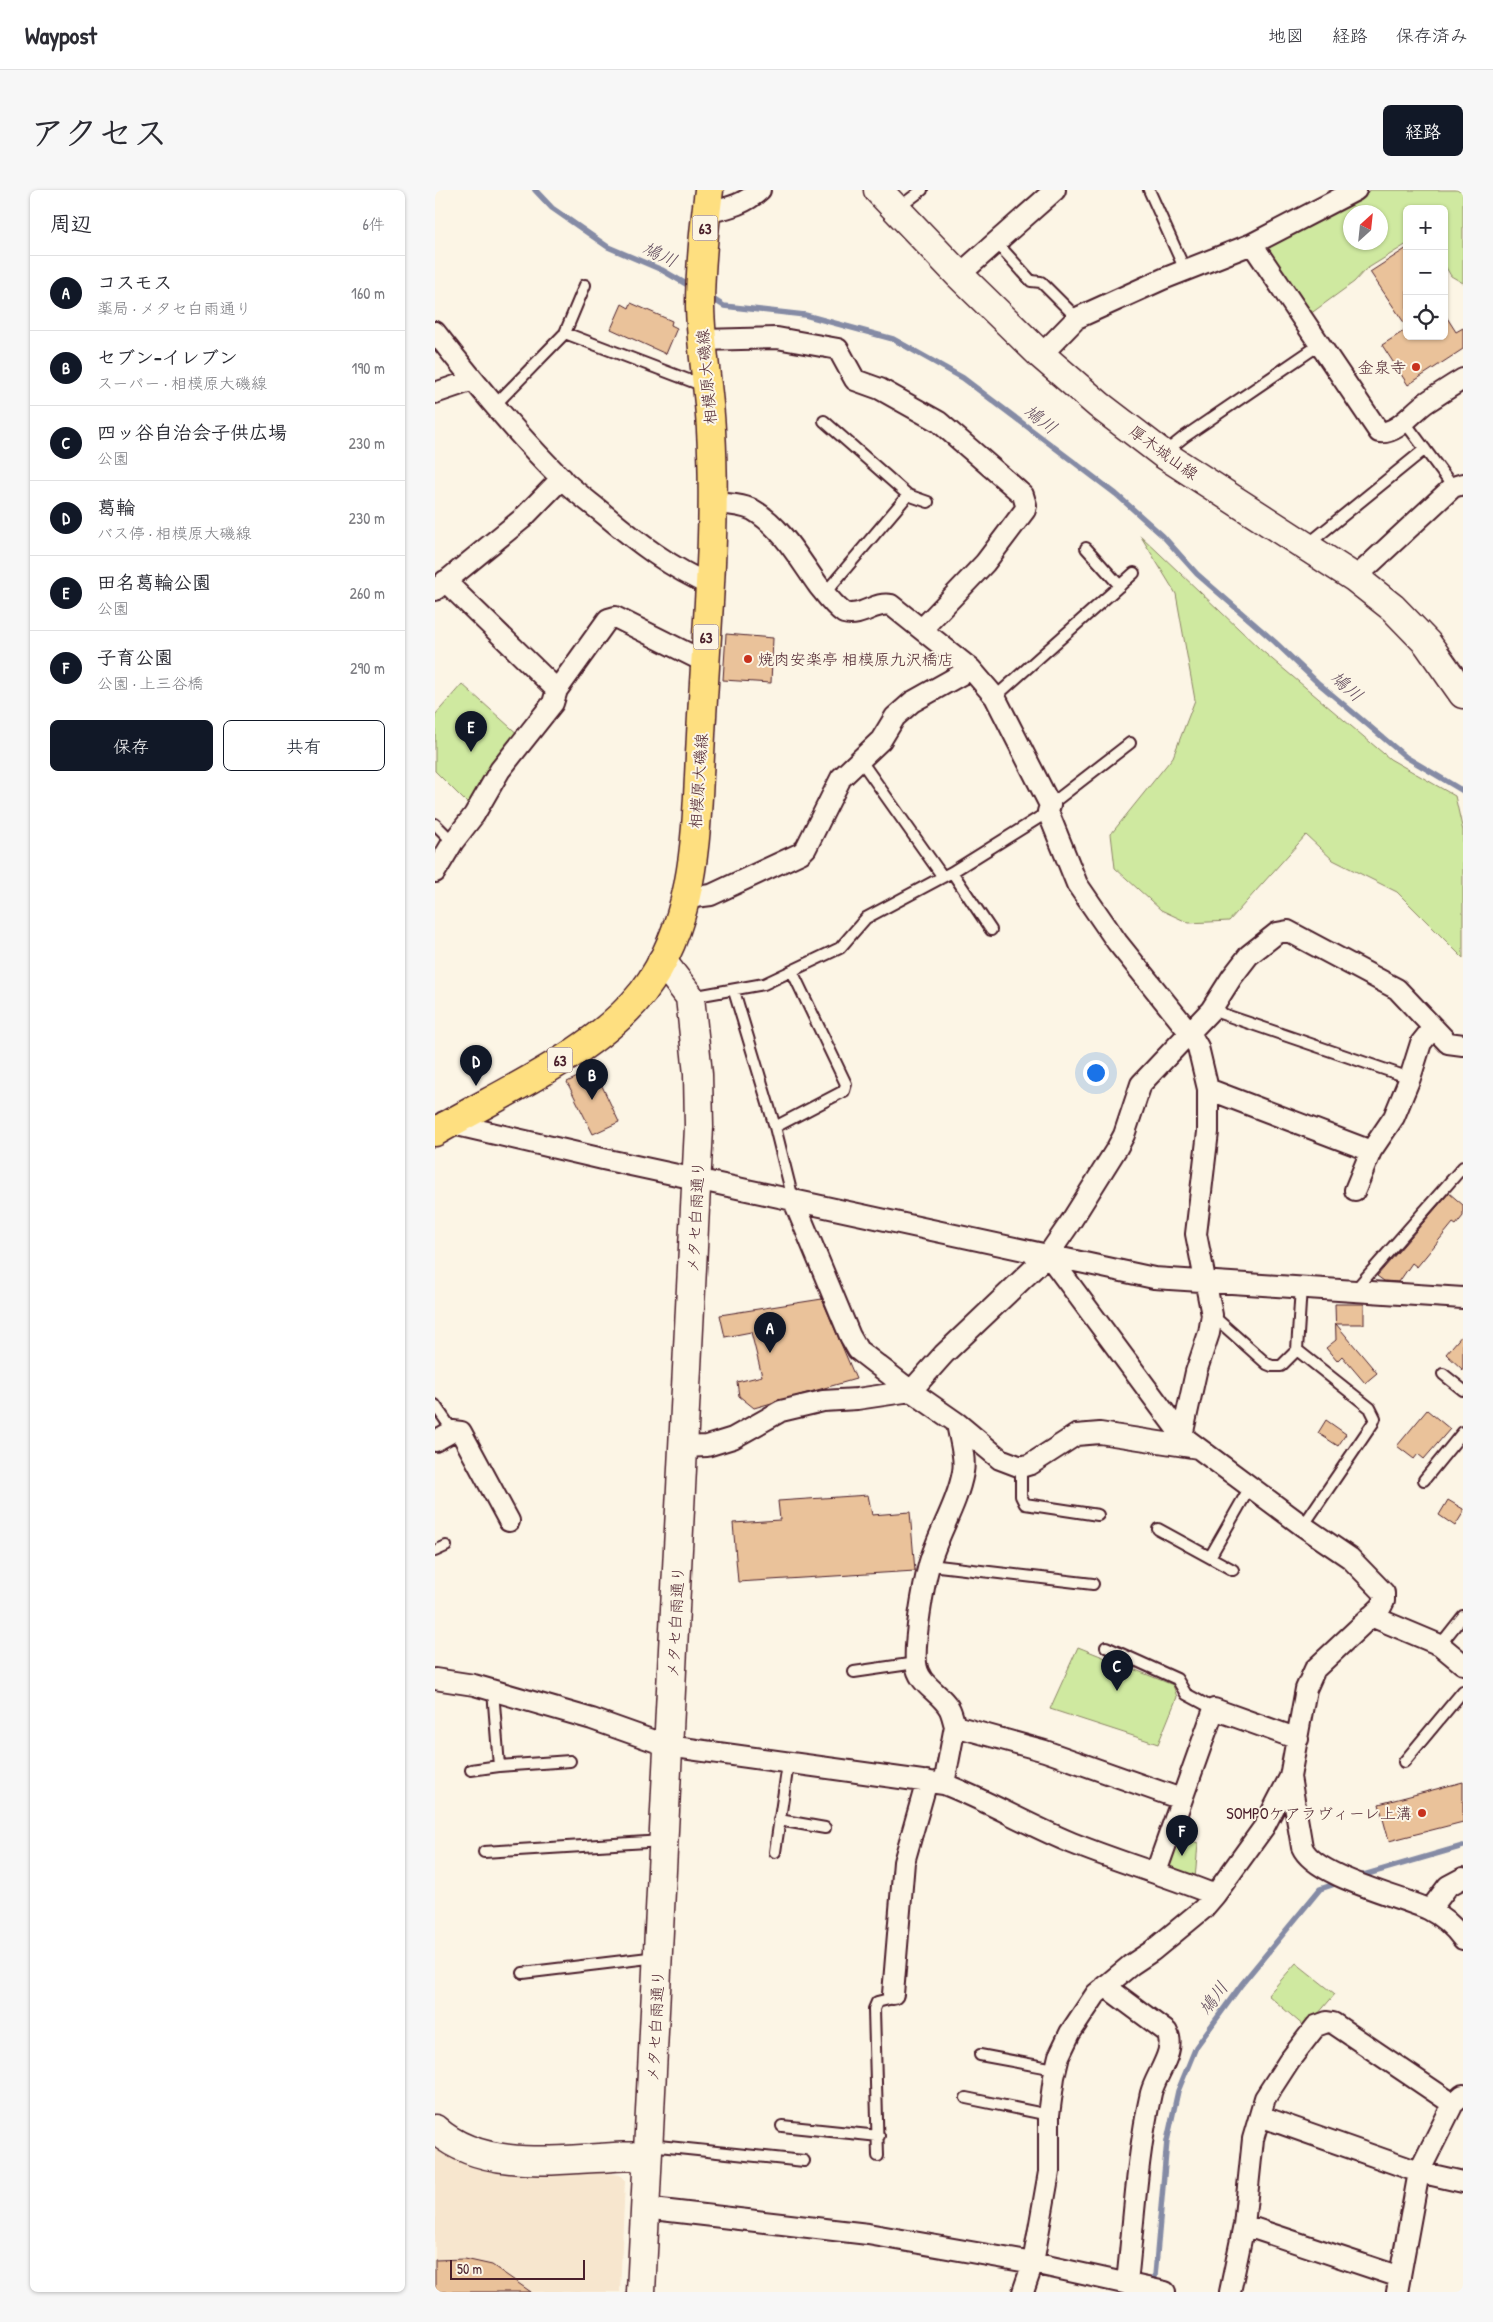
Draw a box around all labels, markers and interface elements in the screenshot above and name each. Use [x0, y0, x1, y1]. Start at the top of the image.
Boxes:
text: Waypost [25, 19, 97, 51]
text: 地図 [1268, 23, 1304, 48]
text: 経路 [1332, 23, 1368, 48]
text: 保存済み [1396, 23, 1468, 48]
button: 経路 [1383, 105, 1463, 156]
text: アクセス [30, 109, 168, 156]
north arrow [1343, 205, 1388, 250]
map controls [1403, 205, 1448, 340]
button: + [1403, 205, 1448, 250]
text: 周辺 [50, 209, 92, 238]
text: 6件 [363, 213, 385, 235]
road number: 63 [693, 216, 717, 240]
water label: 鳩川 [638, 235, 682, 273]
button: − [1403, 250, 1448, 295]
text: コスモス [97, 269, 172, 295]
text: A [62, 282, 70, 304]
text: 160 m [351, 282, 385, 304]
button: locate [1403, 295, 1448, 340]
text: 薬局 · メタセ白雨通り [97, 297, 252, 319]
street label: 相模原大磯線 [691, 328, 721, 426]
text: セブン-イレブン [97, 344, 238, 370]
place label: 金泉寺 [1358, 356, 1406, 378]
text: B [62, 357, 70, 379]
text: 190 m [352, 357, 385, 379]
marker: 金泉寺 [1410, 361, 1422, 373]
text: スーパー · 相模原大磯線 [97, 372, 267, 394]
water label: 鳩川 [1019, 398, 1063, 440]
text: 四ッ谷自治会子供広場 [97, 419, 287, 445]
street label: 厚木城山線 [1125, 420, 1203, 484]
text: C [62, 432, 70, 454]
text: 230 m [349, 432, 385, 454]
text: 公園 [97, 447, 129, 469]
text: 葛輪 [97, 494, 135, 520]
text: D [62, 507, 70, 529]
text: 230 m [349, 507, 385, 529]
text: バス停 · 相模原大磯線 [97, 522, 252, 544]
text: 田名葛輪公園 [97, 569, 211, 595]
text: E [62, 582, 70, 604]
text: 260 m [349, 582, 385, 604]
text: 公園 [97, 597, 129, 619]
road number: 63 [693, 624, 719, 650]
text: 子育公園 [97, 644, 173, 670]
place label: 焼肉安楽亭 相模原九沢橋店 [758, 648, 954, 670]
marker: 焼肉安楽亭 相模原九沢橋店 [742, 653, 754, 665]
text: F [63, 657, 69, 679]
text: 290 m [350, 657, 385, 679]
water label: 鳩川 [1325, 665, 1369, 707]
text: 公園 · 上三谷橋 [97, 672, 204, 694]
pin: E [455, 711, 487, 752]
button: 保存 [50, 720, 213, 771]
button: 共有 [223, 720, 385, 771]
street label: 相模原大磯線 [684, 732, 712, 830]
pin: D [460, 1045, 492, 1086]
road number: 63 [547, 1048, 573, 1072]
pin: B [576, 1059, 608, 1100]
your location [1083, 1060, 1109, 1086]
street label: メタセ白雨通り [681, 1160, 709, 1274]
pin: A [754, 1312, 786, 1353]
street label: メタセ白雨通り [661, 1565, 689, 1679]
pin: C [1101, 1650, 1133, 1691]
place label: SOMPOケアラヴィーレ上溝 [1226, 1802, 1412, 1824]
marker: SOMPOケアラヴィーレ上溝 [1416, 1807, 1428, 1819]
pin: F [1166, 1815, 1198, 1856]
street label: メタセ白雨通り [641, 1969, 669, 2083]
water label: 鳩川 [1192, 1976, 1234, 2020]
scale bar [450, 2257, 585, 2280]
text: 50 m [457, 2259, 482, 2278]

